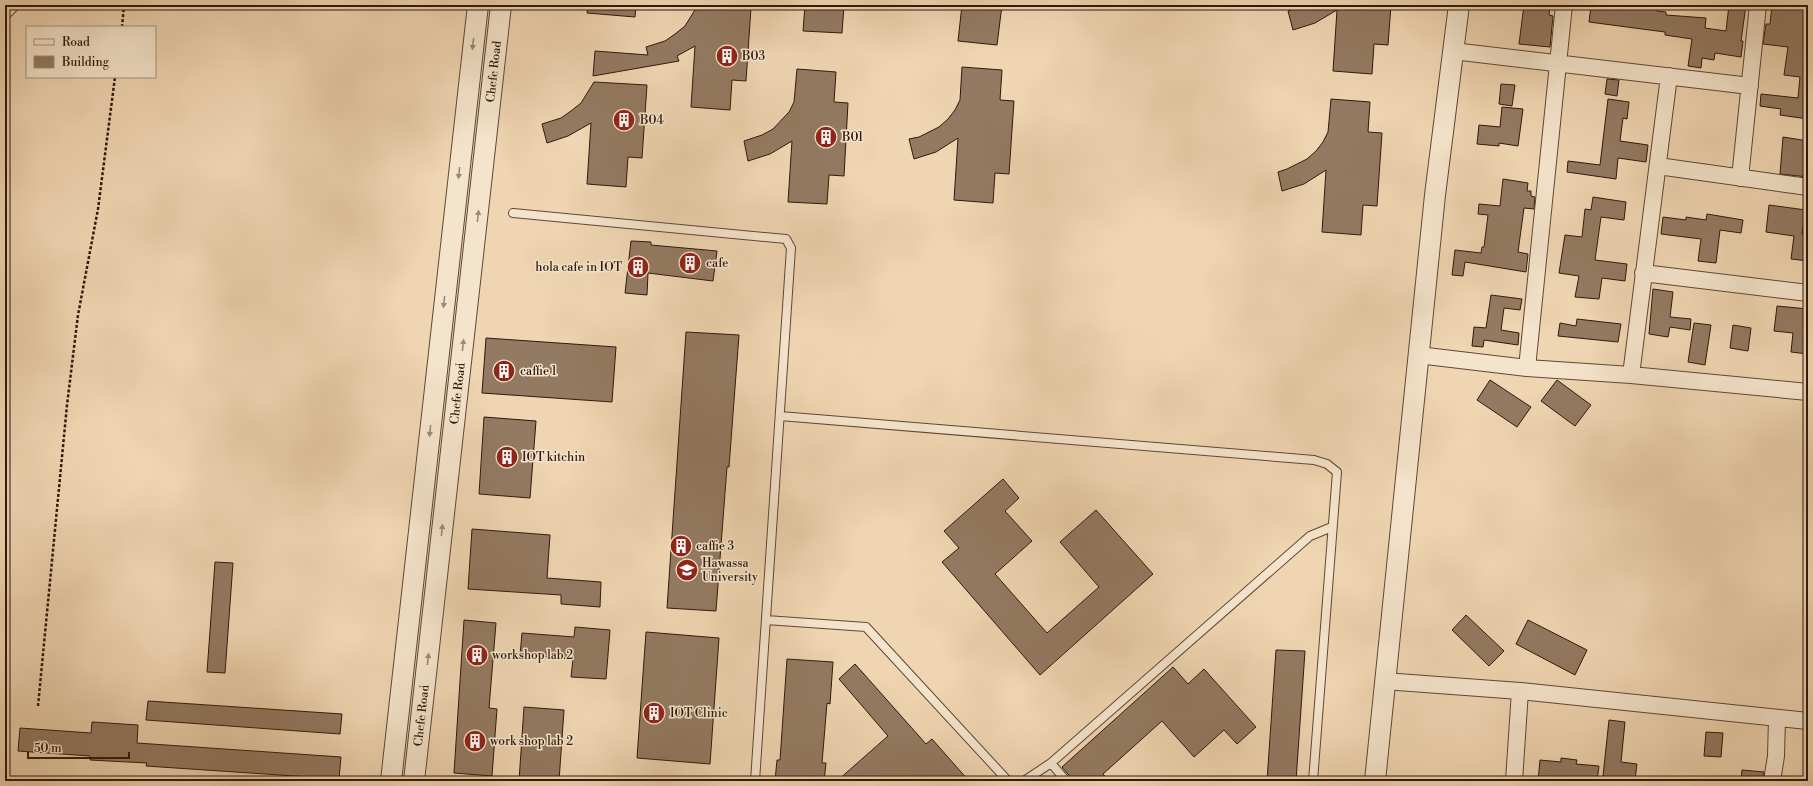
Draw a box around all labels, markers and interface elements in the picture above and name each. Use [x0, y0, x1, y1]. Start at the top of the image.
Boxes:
legend [26, 26, 156, 78]
text: Road [62, 35, 90, 50]
one-way arrow [470, 38, 476, 50]
street label: Chefe Road [483, 40, 505, 103]
building icon: B03 [714, 43, 740, 69]
place label: B03 [741, 49, 765, 64]
text: Building [61, 55, 110, 70]
building icon: B04 [611, 107, 637, 133]
place label: B04 [639, 113, 664, 128]
building icon: B01 [813, 124, 839, 150]
place label: B01 [841, 130, 864, 145]
one-way arrow [456, 167, 462, 179]
one-way arrow [474, 210, 481, 222]
building icon: cafe [677, 250, 703, 276]
building icon: hola cafe in IOT [625, 254, 651, 280]
place label: cafe [706, 256, 728, 271]
place label: hola cafe in IOT [535, 260, 623, 275]
one-way arrow [441, 296, 448, 308]
one-way arrow [460, 339, 466, 351]
building icon: caffie 1 [491, 358, 517, 384]
street label: Chefe Road [447, 362, 469, 425]
place label: caffie 1 [520, 364, 557, 379]
one-way arrow [427, 425, 433, 437]
building icon: IOT kitchin [494, 444, 520, 470]
place label: IOT kitchin [522, 450, 585, 465]
one-way arrow [439, 524, 445, 536]
building icon: caffie 3 [668, 533, 694, 559]
place label: caffie 3 [696, 539, 734, 554]
place label: Hawassa University [702, 556, 758, 585]
school or university icon: Hawassa University [674, 557, 700, 583]
building icon: workshop lab 2 [464, 642, 490, 668]
place label: workshop lab 2 [491, 648, 573, 663]
one-way arrow [424, 653, 431, 665]
street label: Chefe Road [411, 684, 433, 747]
building icon: IOT Clinic [641, 700, 667, 726]
place label: IOT Clinic [670, 706, 728, 721]
building icon: work shop lab 2 [462, 728, 488, 754]
scale bar [28, 734, 129, 760]
place label: work shop lab 2 [489, 734, 573, 749]
text: 50 m [34, 741, 62, 756]

